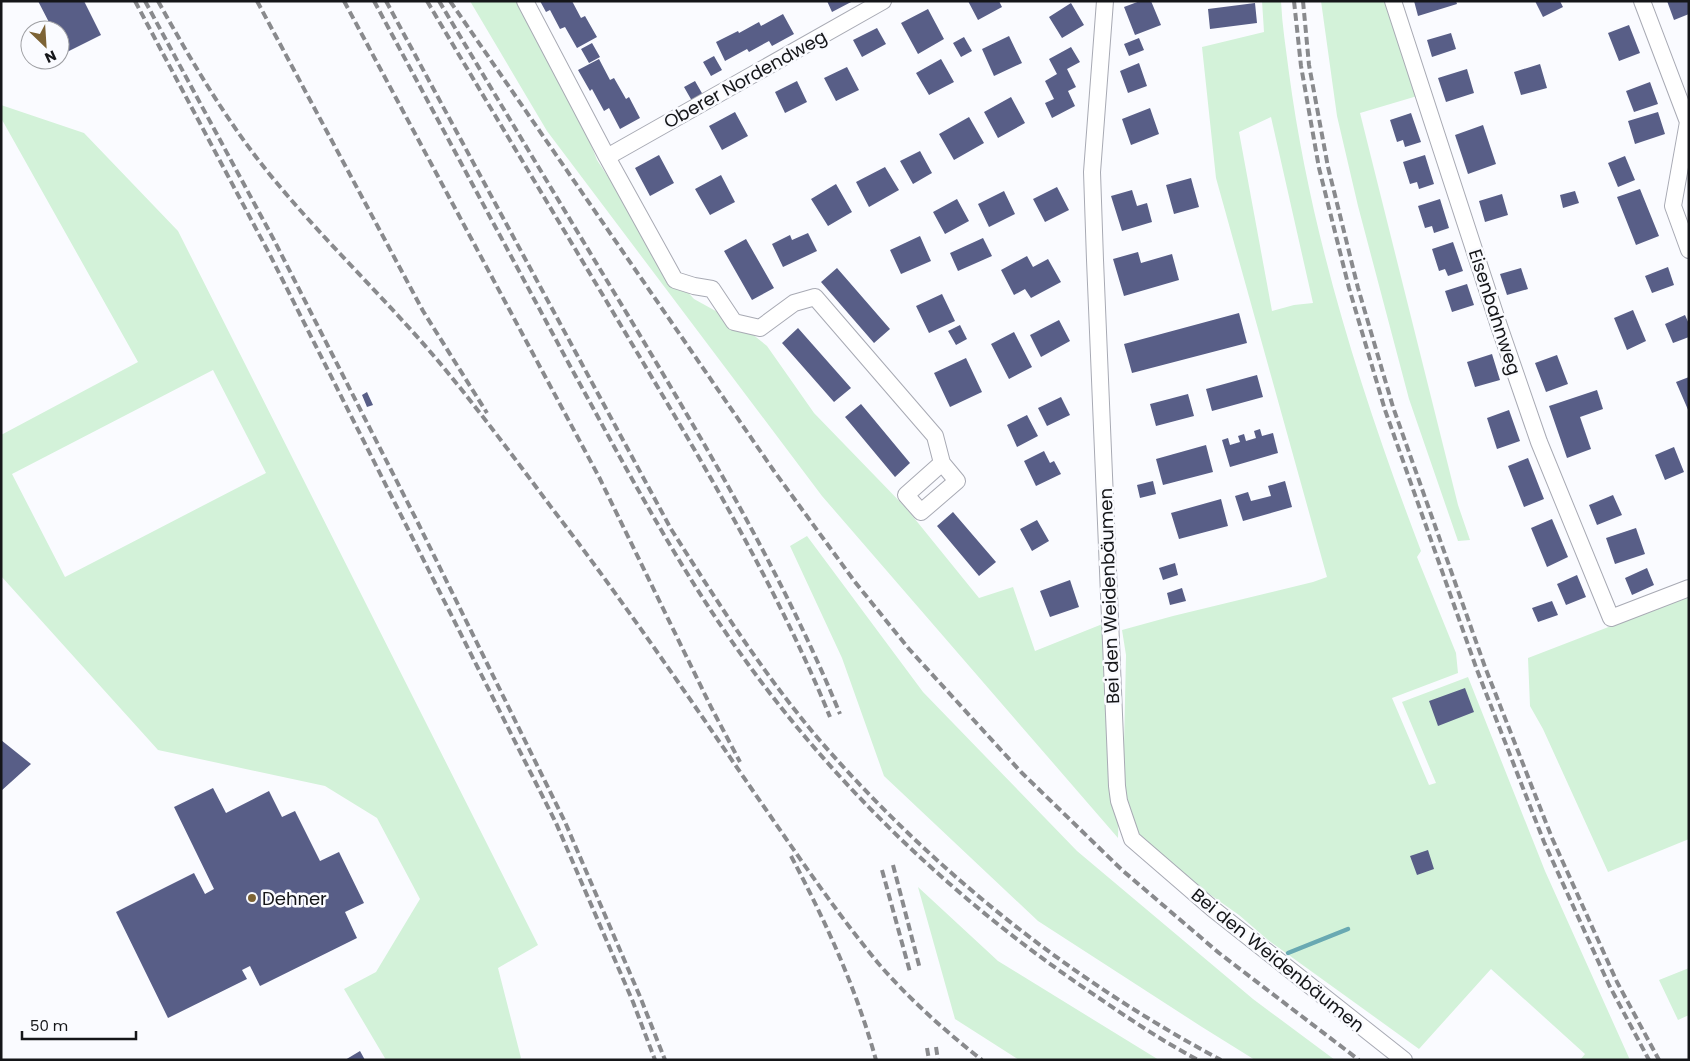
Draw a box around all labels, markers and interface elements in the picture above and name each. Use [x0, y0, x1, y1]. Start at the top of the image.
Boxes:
north arrow [20, 20, 70, 70]
street label: Oberer Nordendweg [659, 24, 831, 134]
text: N [41, 45, 59, 68]
street label: Eisenbahnweg [1463, 246, 1527, 378]
street label: Bei den Weidenbäumen [1093, 488, 1125, 704]
street label: Bei den Weidenbäumen [1186, 882, 1370, 1038]
place label: Dehner [262, 886, 327, 911]
marker: Dehner [246, 892, 258, 904]
scale bar [22, 1008, 136, 1040]
text: 50 m [30, 1015, 68, 1036]

